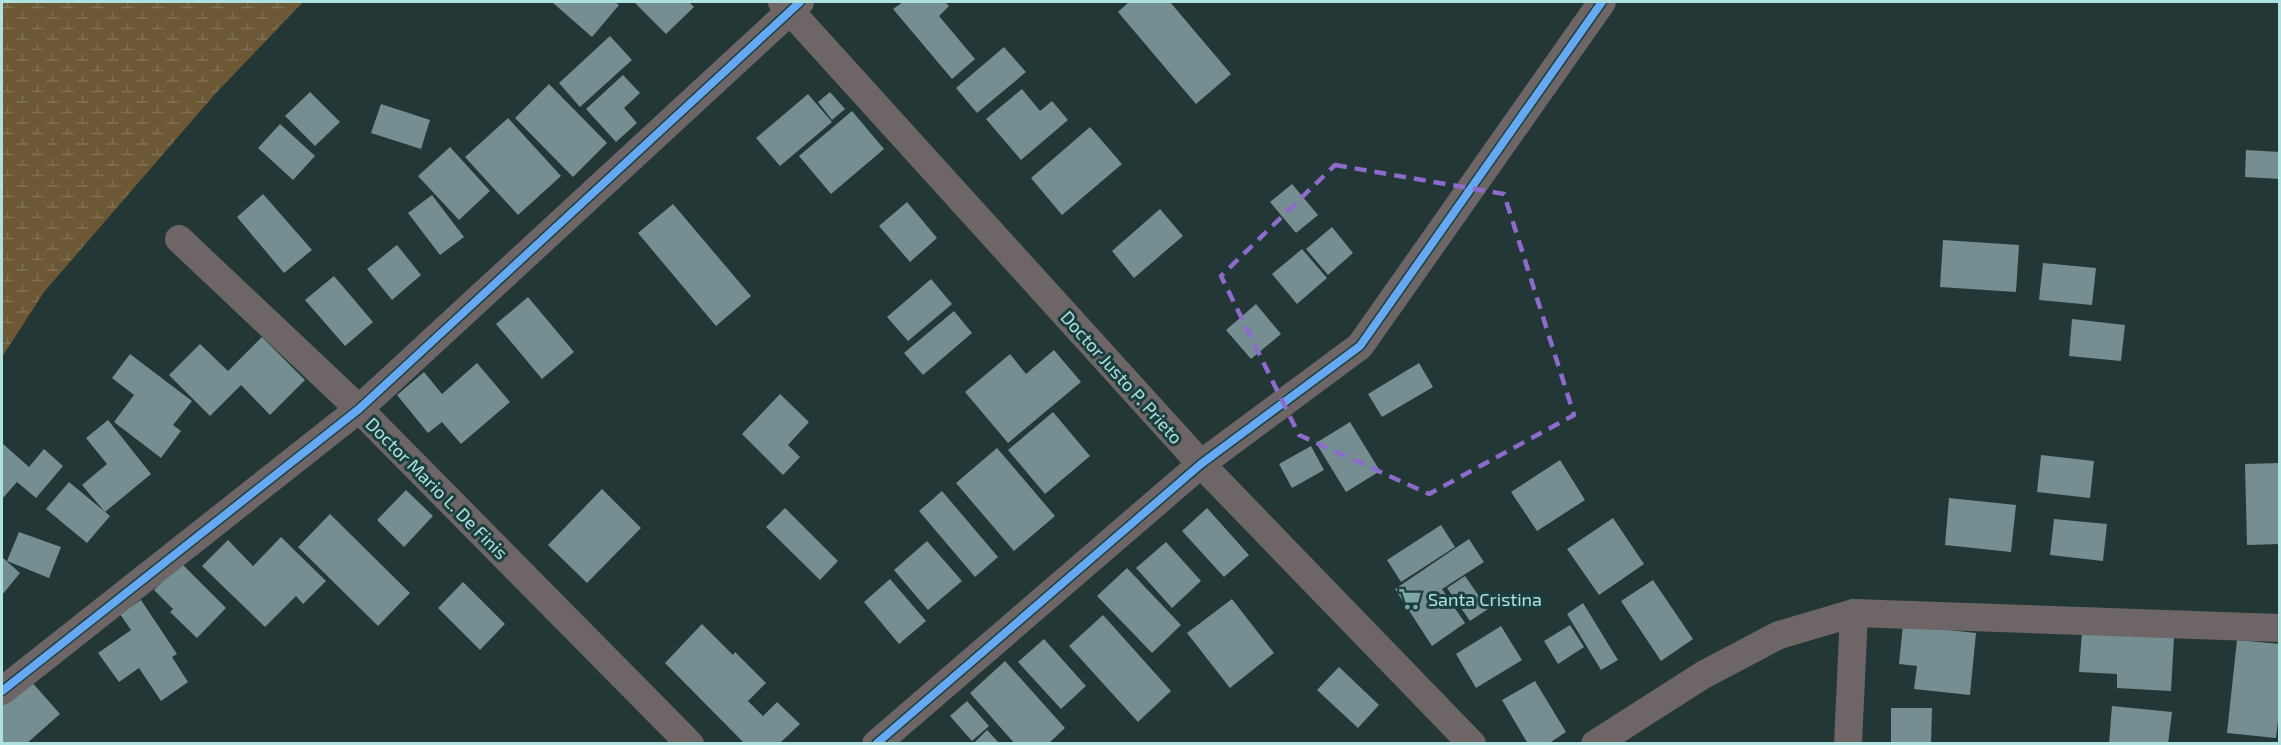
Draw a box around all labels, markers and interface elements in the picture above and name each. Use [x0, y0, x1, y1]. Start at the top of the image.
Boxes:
street label: Doctor Justo P. Prieto [1056, 306, 1188, 448]
street label: Doctor Mario L. De Finis [361, 412, 513, 564]
supermarket icon: Santa Cristina [1397, 586, 1423, 612]
place label: Santa Cristina [1428, 588, 1542, 610]

